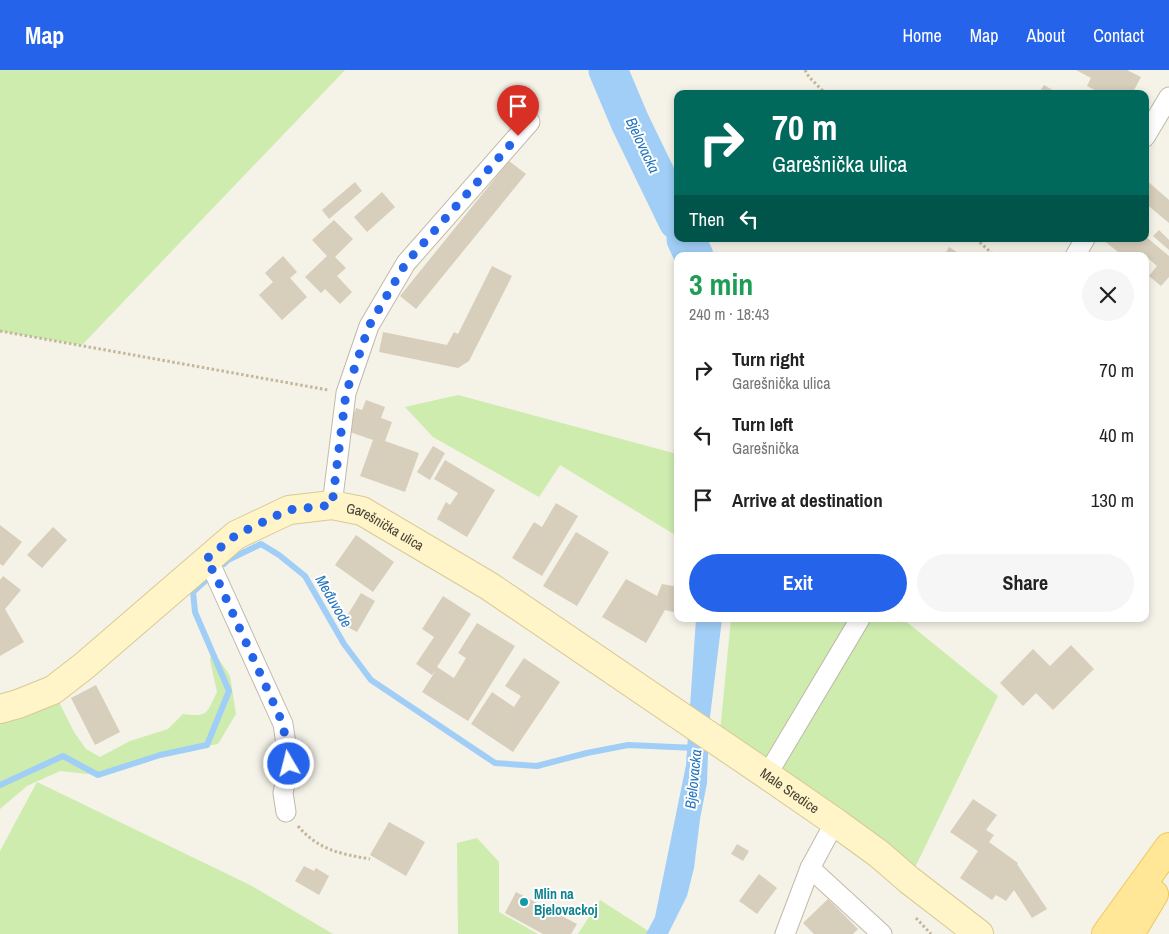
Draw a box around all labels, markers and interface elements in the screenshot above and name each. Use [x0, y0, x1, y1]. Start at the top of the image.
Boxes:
text: Map [25, 19, 64, 51]
text: Home [902, 23, 942, 48]
text: Map [970, 23, 999, 48]
text: About [1027, 23, 1065, 48]
text: Contact [1093, 23, 1144, 48]
pin [497, 85, 539, 136]
icon: arrive [504, 92, 532, 120]
text: 70 m [772, 104, 837, 151]
icon: right [689, 110, 754, 175]
water label: Bjelovacka [621, 114, 665, 177]
text: Garešnička ulica [772, 149, 907, 179]
icon: left [735, 205, 763, 233]
text: Then [689, 206, 725, 232]
text: 3 min [689, 264, 753, 304]
button: close [1082, 269, 1134, 321]
text: 240 m · 18:43 [689, 303, 769, 325]
text: Turn right [732, 346, 804, 372]
icon: right [689, 356, 717, 384]
text: 70 m [1099, 357, 1134, 383]
text: Garešnička ulica [732, 372, 830, 394]
text: Turn left [732, 411, 793, 437]
icon: left [689, 421, 717, 449]
text: 40 m [1099, 422, 1134, 448]
text: Garešnička [732, 437, 799, 459]
icon: arrive [689, 486, 717, 514]
text: Arrive at destination [732, 487, 883, 513]
text: 130 m [1091, 487, 1134, 513]
street label: Garešnička ulica [345, 499, 428, 555]
button: Exit [689, 554, 907, 612]
button: Share [917, 554, 1134, 612]
water label: Međuvode [311, 571, 358, 631]
position arrow [262, 737, 314, 789]
water label: Bjelovacka [679, 748, 707, 810]
street label: Male Sredice [757, 764, 823, 817]
place label: Mlin na Bjelovackoj [534, 885, 598, 919]
marker: Mlin na Bjelovackoj [518, 896, 530, 908]

